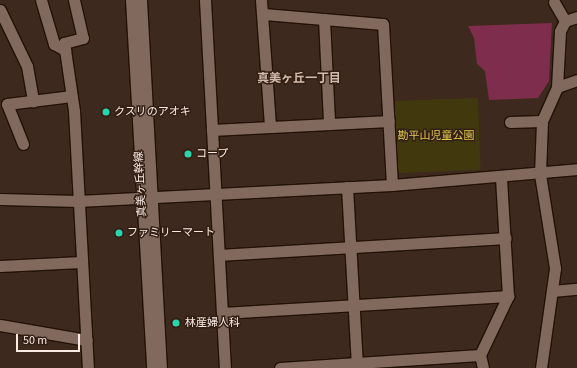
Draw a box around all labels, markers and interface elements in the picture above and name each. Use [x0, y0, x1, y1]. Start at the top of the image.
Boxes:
district label: 真美ヶ丘一丁目 [257, 72, 341, 86]
place label: クスリのアオキ [114, 105, 191, 119]
marker: クスリのアオキ [101, 107, 111, 117]
park label: 勘平山児童公園 [398, 129, 474, 143]
place label: コープ [196, 147, 229, 161]
marker: コープ [183, 149, 193, 159]
street label: 真美ヶ丘幹線 [133, 151, 149, 217]
place label: ファミリーマート [127, 226, 215, 240]
marker: ファミリーマート [114, 228, 124, 238]
place label: 林産婦人科 [185, 316, 240, 330]
marker: 林産婦人科 [170, 317, 182, 329]
scale bar [18, 326, 82, 352]
text: 50 m [23, 332, 47, 349]

